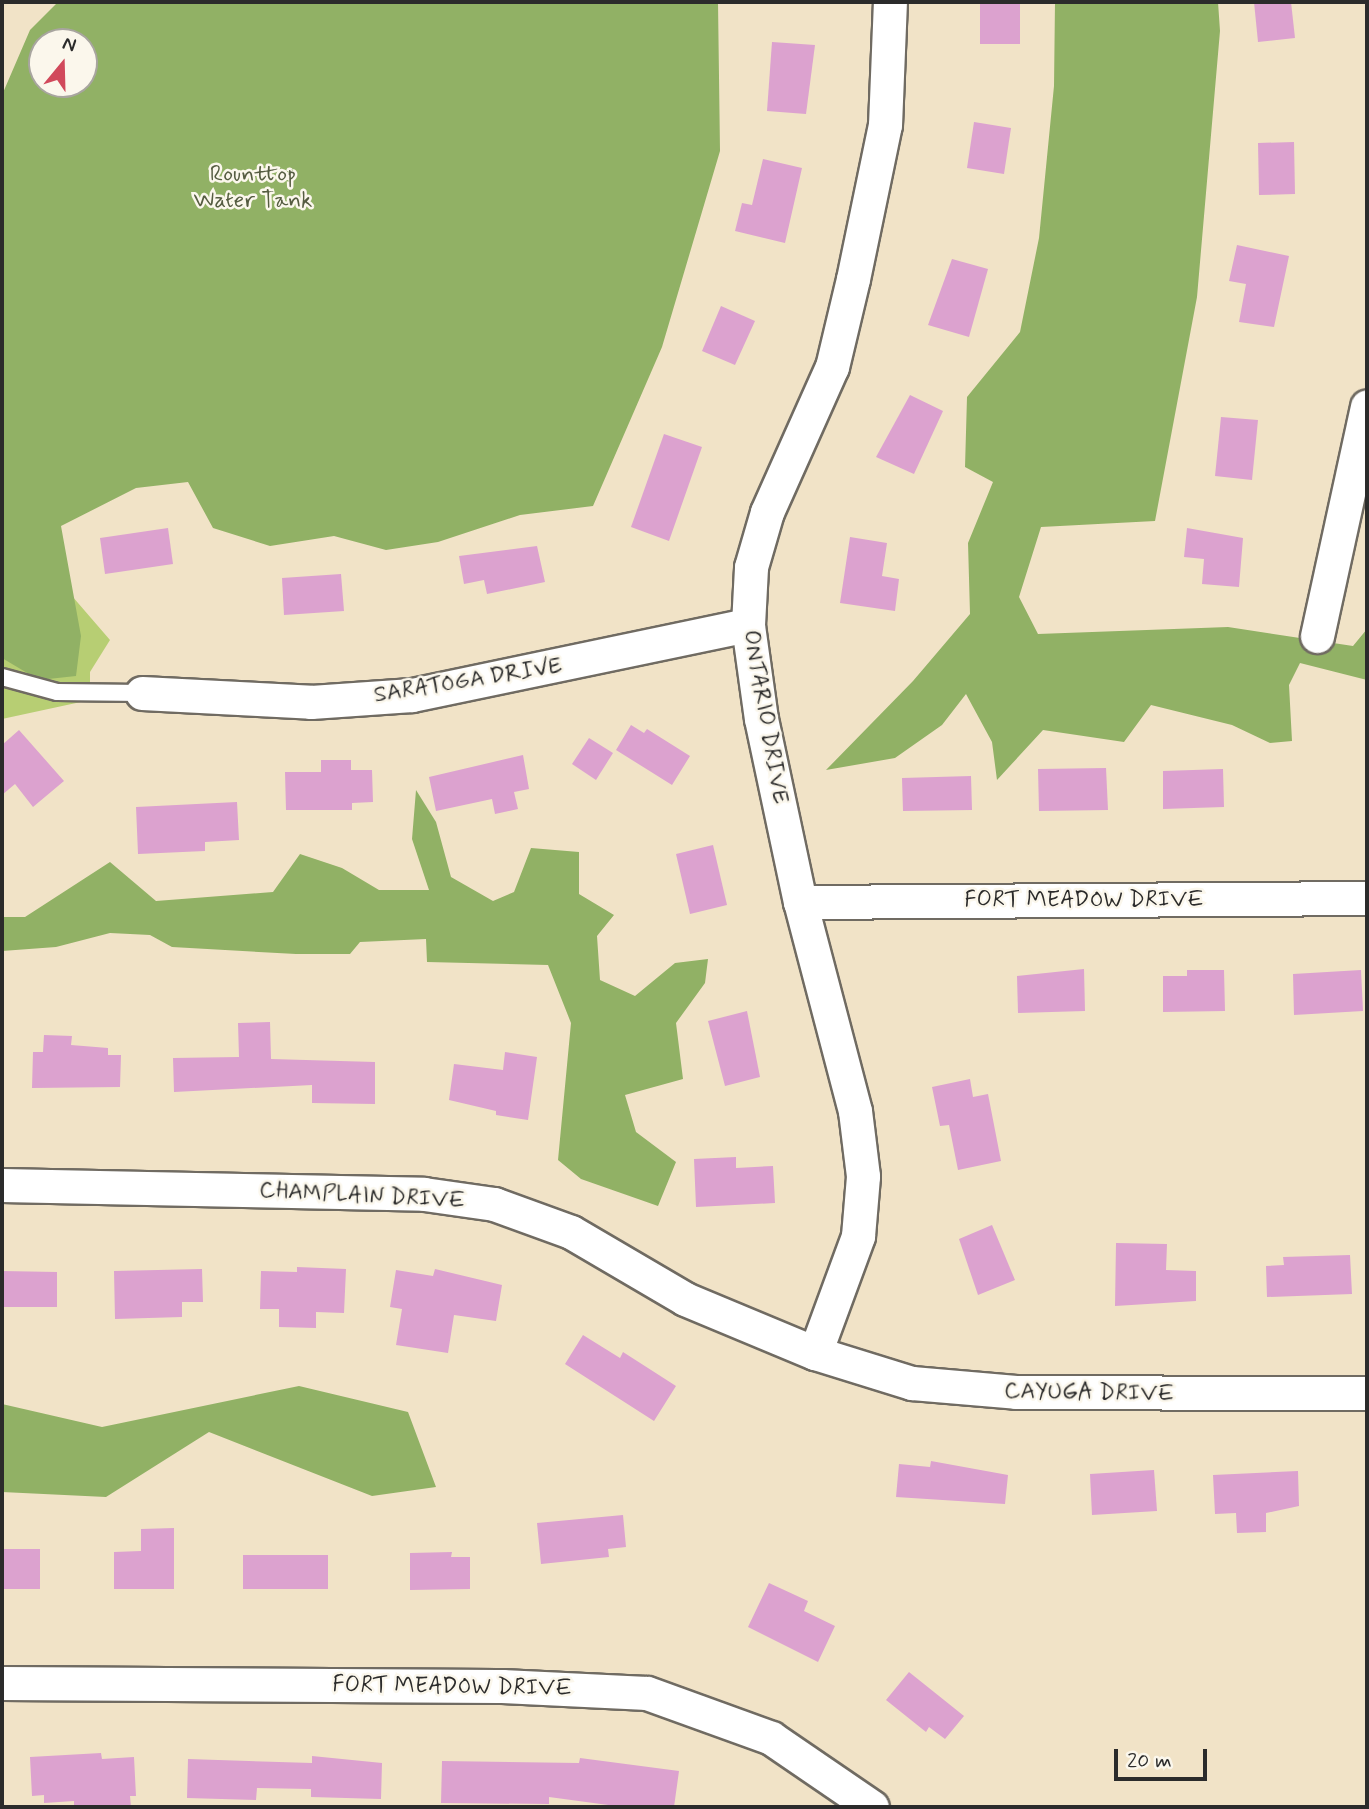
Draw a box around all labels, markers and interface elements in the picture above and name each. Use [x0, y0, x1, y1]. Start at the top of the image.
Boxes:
north arrow [28, 28, 98, 98]
text: N [59, 31, 79, 58]
park label: Rounttop Water Tank [196, 161, 310, 215]
street label: ONTARIO DRIVE [736, 627, 794, 807]
street label: SARATOGA DRIVE [371, 652, 565, 710]
street label: FORT MEADOW DRIVE [964, 886, 1204, 914]
street label: CHAMPLAIN DRIVE [259, 1177, 465, 1215]
street label: CAYUGA DRIVE [1004, 1378, 1174, 1408]
street label: FORT MEADOW DRIVE [332, 1671, 572, 1703]
scale bar [1117, 1736, 1210, 1780]
text: 20 m [1127, 1747, 1172, 1775]

